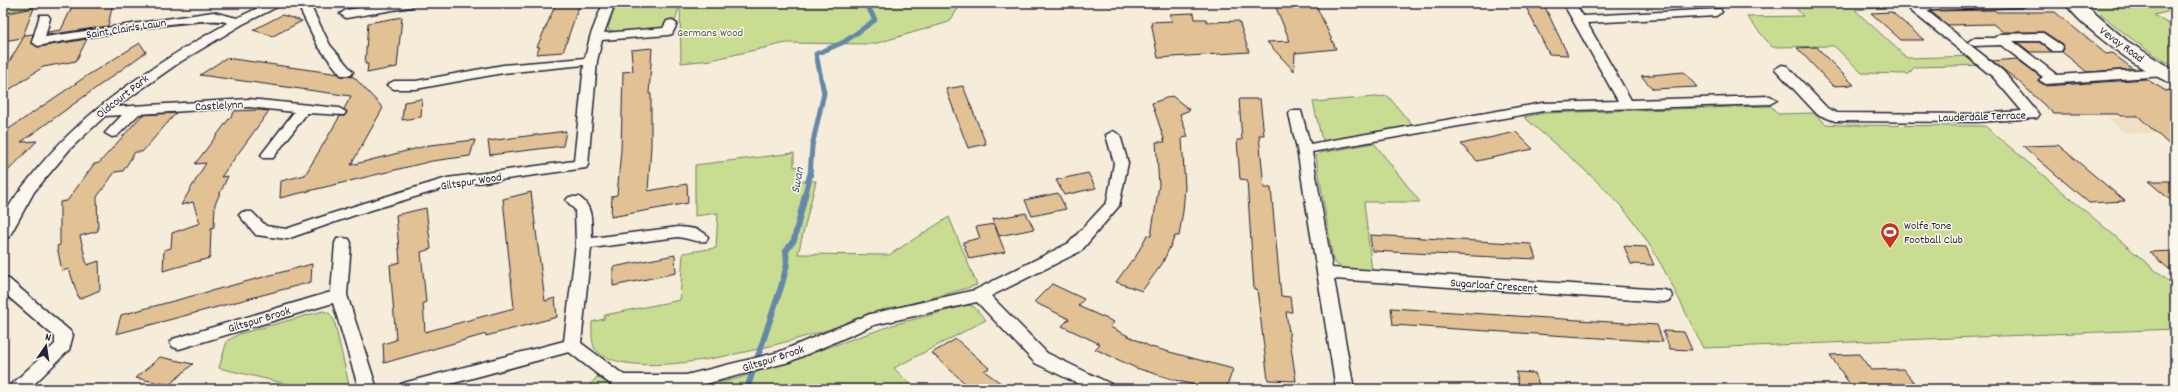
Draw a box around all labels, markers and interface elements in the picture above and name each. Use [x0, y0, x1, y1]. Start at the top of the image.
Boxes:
street label: Saint Clair's Lawn [85, 15, 168, 44]
street label: Vevay Road [2095, 23, 2147, 67]
park label: Germans Wood [677, 25, 743, 42]
street label: Oldcourt Park [93, 71, 153, 123]
street label: Castlelynn [195, 97, 244, 116]
street label: Lauderdale Terrace [1938, 107, 2026, 128]
water label: Swan [787, 165, 810, 195]
street label: Giltspur Wood [439, 169, 503, 196]
place label: Wolfe Tone Football Club [1904, 218, 1963, 249]
sports icon: Wolfe Tone Football Club [1879, 221, 1901, 249]
street label: Sugarloaf Crescent [1450, 275, 1539, 298]
street label: Giltspur Brook [226, 303, 293, 338]
north arrow [26, 326, 66, 366]
text: N [43, 330, 53, 347]
street label: Giltspur Brook [740, 341, 807, 377]

